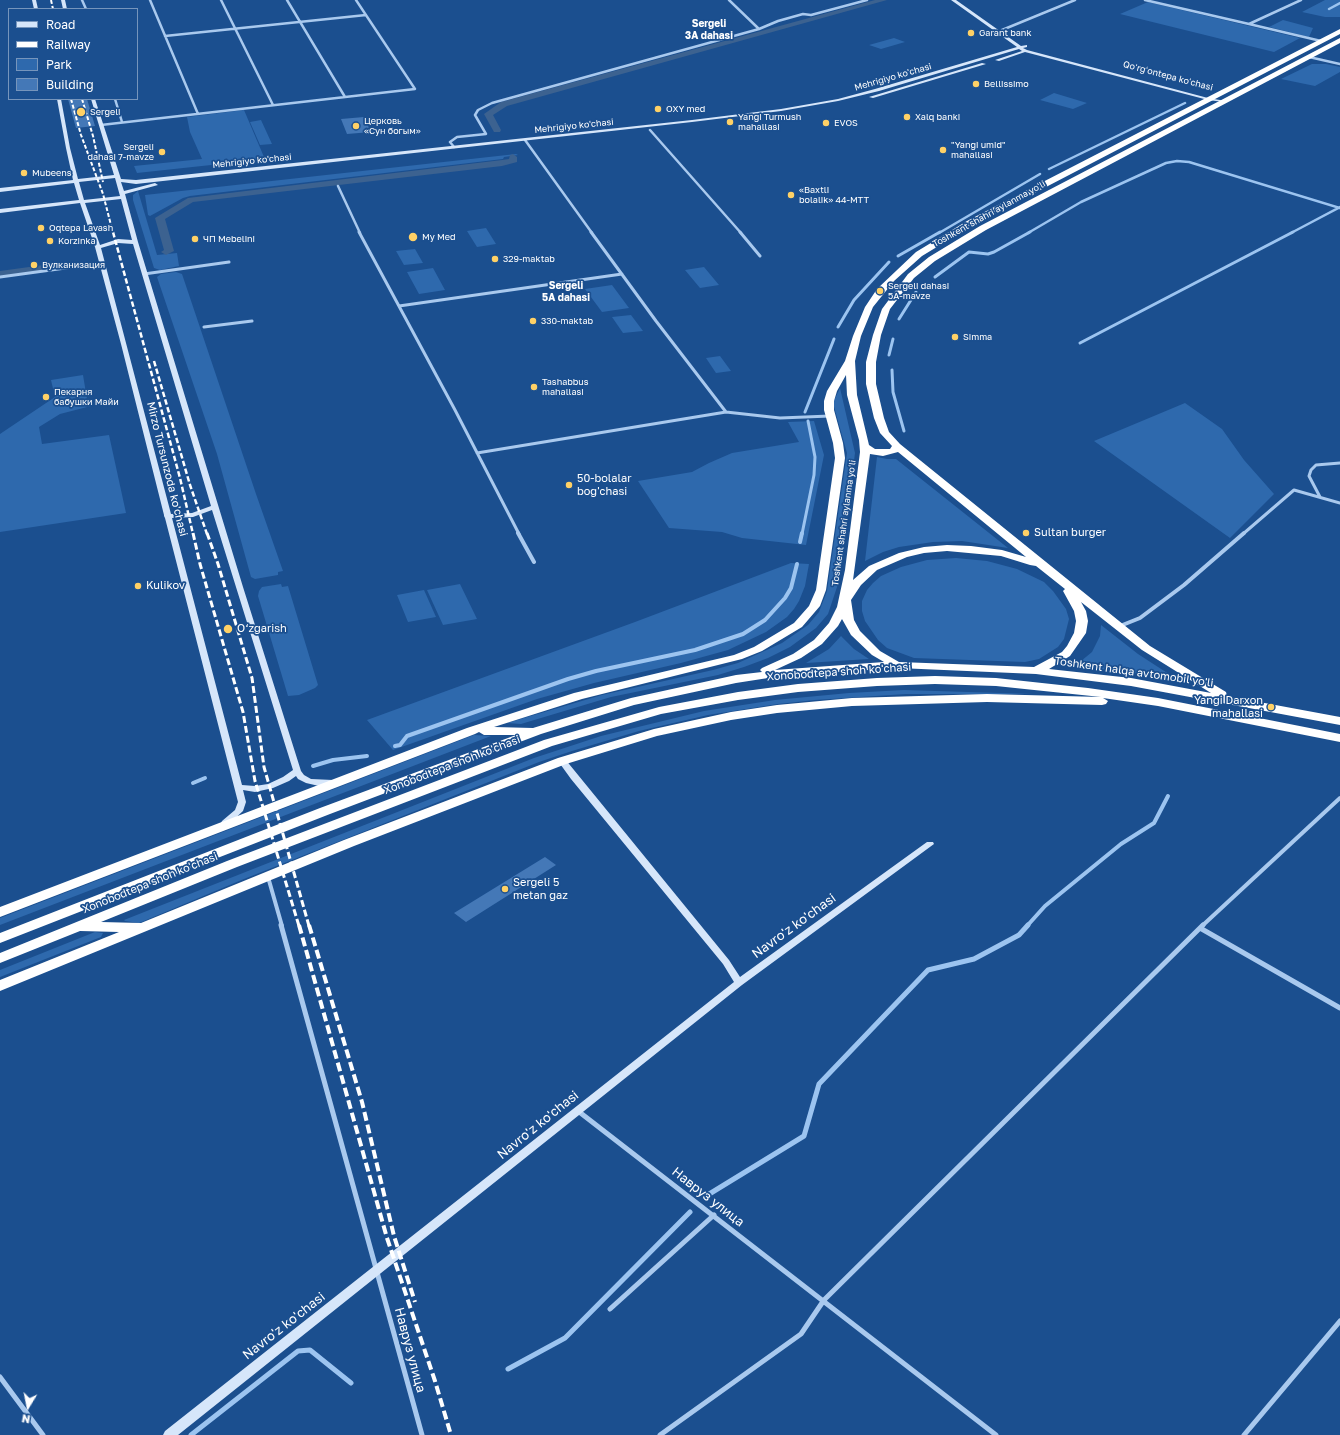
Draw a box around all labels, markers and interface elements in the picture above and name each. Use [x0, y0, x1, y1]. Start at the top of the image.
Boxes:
legend [8, 8, 138, 100]
text: Road [46, 17, 75, 32]
district label: Sergeli 3A dahasi [685, 18, 733, 42]
marker: Garant bank [966, 28, 976, 38]
place label: Garant bank [979, 28, 1031, 38]
text: Railway [46, 37, 91, 52]
text: Park [46, 57, 72, 72]
street label: Qoʻrgʻontepa koʻchasi [1122, 59, 1214, 93]
street label: Mehrigiyo ko'chasi [853, 61, 933, 93]
text: Building [46, 77, 94, 92]
marker: Bellissimo [971, 79, 981, 89]
place label: Bellissimo [984, 79, 1029, 89]
marker: OXY med [653, 104, 663, 114]
place label: OXY med [666, 104, 705, 114]
marker: Sergeli [75, 106, 87, 118]
place label: Sergeli [90, 107, 120, 117]
place label: Yangi Turmush mahallasi [738, 112, 801, 133]
marker: Xalq banki [902, 112, 912, 122]
place label: Xalq banki [915, 112, 960, 122]
place label: Церковь «Сун богым» [364, 116, 421, 137]
street label: Mehrigiyo ko'chasi [534, 116, 614, 136]
marker: Yangi Turmush mahallasi [725, 117, 735, 127]
marker: EVOS [821, 118, 831, 128]
place label: EVOS [834, 118, 858, 128]
marker: Церковь «Сун богым» [351, 121, 361, 131]
place label: "Yangi umid" mahallasi [951, 140, 1006, 161]
place label: Sergeli dahasi 7-mavze [87, 142, 154, 163]
marker: "Yangi umid" mahallasi [938, 145, 948, 155]
marker: Sergeli dahasi 7-mavze [157, 147, 167, 157]
street label: Mehrigiyo ko'chasi [212, 151, 292, 171]
marker: Mubeens [19, 168, 29, 178]
place label: Mubeens [32, 168, 71, 178]
street label: Toshkent shahri aylanma yoʻli [931, 178, 1047, 250]
place label: «Baxtli bolalik» 44-MTT [799, 185, 869, 206]
marker: «Baxtli bolalik» 44-MTT [786, 190, 796, 200]
marker: Oqtepa Lavash [36, 223, 46, 233]
place label: Oqtepa Lavash [49, 223, 113, 233]
marker: My Med [407, 231, 419, 243]
place label: My Med [422, 232, 456, 242]
marker: ЧП Mebelini [190, 234, 200, 244]
place label: ЧП Mebelini [203, 234, 255, 244]
marker: Korzinka [45, 236, 55, 246]
place label: Korzinka [58, 236, 96, 246]
marker: 329-maktab [490, 254, 500, 264]
place label: 329-maktab [503, 254, 555, 264]
marker: Вулканизация [29, 260, 39, 270]
place label: Вулканизация [42, 260, 105, 270]
district label: Sergeli 5A dahasi [542, 280, 590, 304]
place label: Sergeli dahasi 5A-mavze [888, 281, 949, 302]
marker: Sergeli dahasi 5A-mavze [875, 286, 885, 296]
marker: 330-maktab [528, 316, 538, 326]
place label: 330-maktab [541, 316, 593, 326]
marker: Simma [950, 332, 960, 342]
place label: Simma [963, 332, 992, 342]
place label: Tashabbus mahallasi [542, 377, 589, 398]
marker: Tashabbus mahallasi [529, 382, 539, 392]
place label: Пекарня бабушки Майи [54, 387, 119, 408]
marker: Пекарня бабушки Майи [41, 392, 51, 402]
street label: Mirzo Tursunzoda ko'chasi [144, 400, 190, 538]
street label: Toshkent shahri aylanma yoʻli [830, 459, 858, 587]
place label: 50-bolalar bog'chasi [577, 472, 632, 498]
marker: 50-bolalar bog'chasi [564, 480, 574, 490]
place label: Sultan burger [1034, 526, 1106, 540]
marker: Sultan burger [1021, 528, 1031, 538]
place label: Kulikov [146, 579, 185, 593]
marker: Kulikov [133, 581, 143, 591]
place label: O‘zgarish [237, 622, 287, 636]
marker: O‘zgarish [222, 623, 234, 635]
street label: Toshkent halqa avtomobil yo'li [1054, 654, 1214, 690]
street label: Xonobodtepa shoh ko'chasi [766, 660, 912, 684]
place label: Yangi Darxon mahallasi [1194, 694, 1263, 720]
marker: Yangi Darxon mahallasi [1266, 702, 1276, 712]
street label: Xonobodtepa shoh ko'chasi [382, 733, 522, 797]
street label: Xonobodtepa shoh ko'chasi [80, 850, 220, 916]
place label: Sergeli 5 metan gaz [513, 876, 568, 902]
marker: Sergeli 5 metan gaz [500, 884, 510, 894]
street label: Navro'z ko'chasi [749, 890, 839, 962]
street label: Navro'z ko'chasi [494, 1087, 582, 1163]
street label: Навруз улица [669, 1164, 747, 1230]
street label: Navro'z ko'chasi [240, 1289, 328, 1363]
street label: Навруз улица [391, 1306, 429, 1394]
north arrow [8, 1387, 48, 1427]
text: N [21, 1412, 31, 1426]

